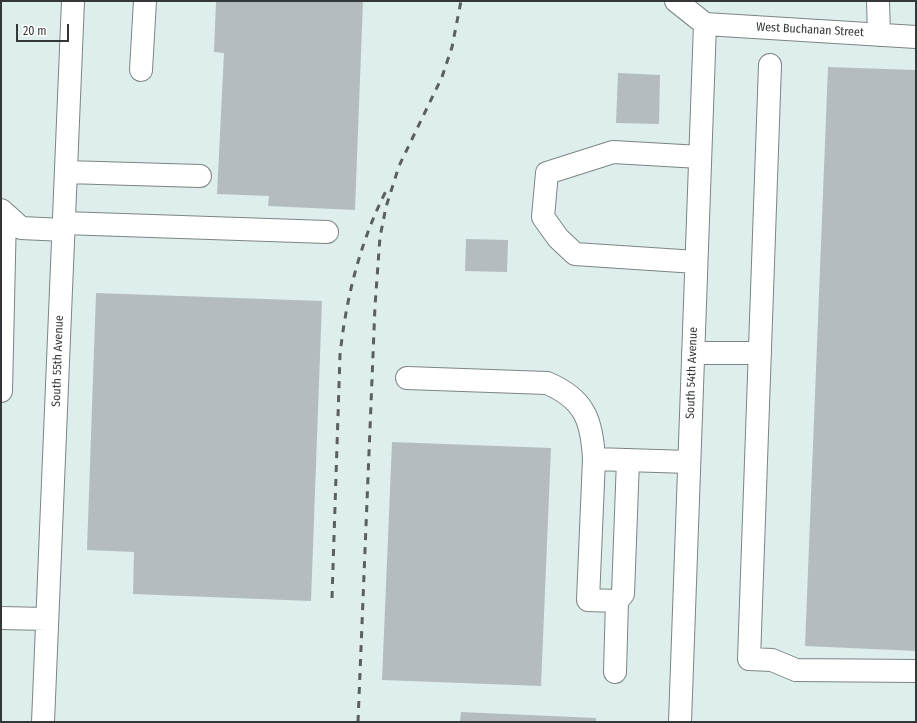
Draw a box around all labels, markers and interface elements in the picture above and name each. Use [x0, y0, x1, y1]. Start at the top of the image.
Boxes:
scale bar [18, 16, 71, 42]
street label: West Buchanan Street [756, 20, 864, 40]
text: 20 m [23, 24, 47, 38]
street label: South 55th Avenue [49, 315, 67, 407]
street label: South 54th Avenue [683, 327, 701, 419]

